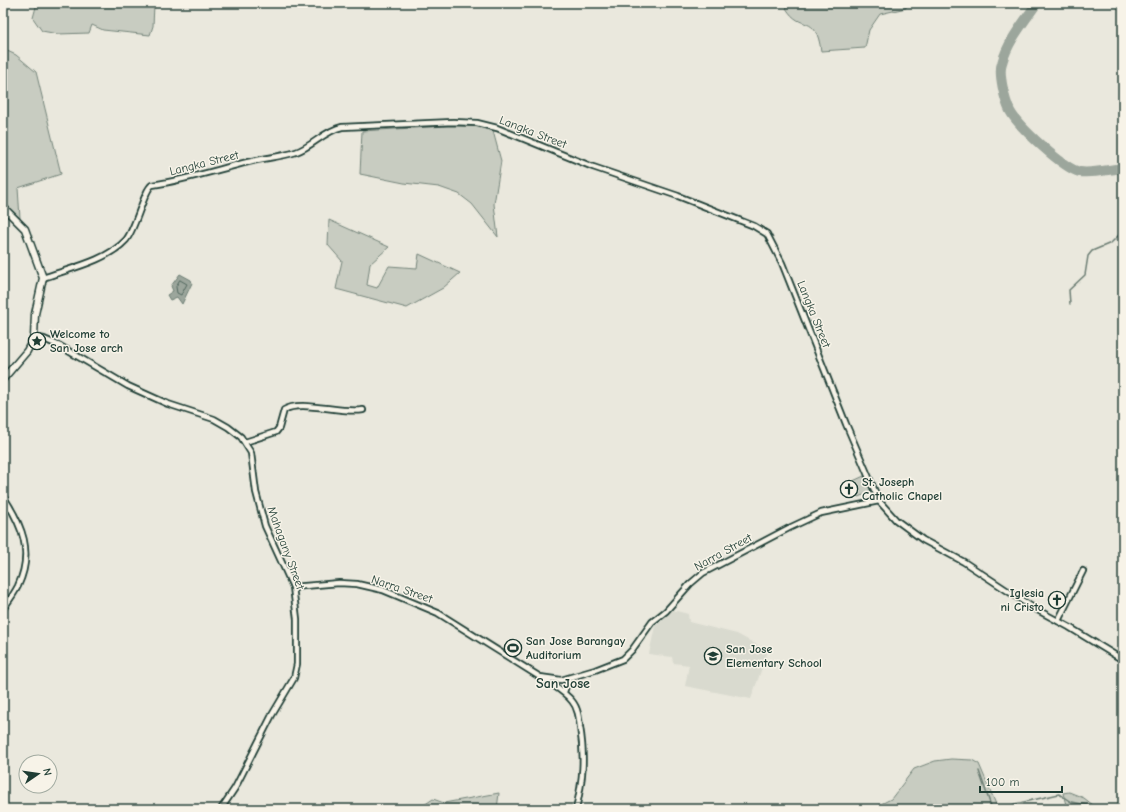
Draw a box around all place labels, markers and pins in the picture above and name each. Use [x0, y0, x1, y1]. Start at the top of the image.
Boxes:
place label: Welcome to San Jose arch [50, 327, 123, 355]
place icon: Welcome to San Jose arch [27, 331, 47, 351]
place label: St. Joseph Catholic Chapel [862, 475, 942, 503]
church icon: St. Joseph Catholic Chapel [839, 479, 859, 499]
place label: Iglesia ni Cristo [1000, 586, 1044, 614]
church icon: Iglesia ni Cristo [1047, 590, 1067, 610]
place label: San Jose Barangay Auditorium [526, 634, 626, 662]
sports icon: San Jose Barangay Auditorium [503, 638, 523, 658]
place label: San Jose Elementary School [726, 642, 822, 670]
school or university icon: San Jose Elementary School [703, 646, 723, 666]

